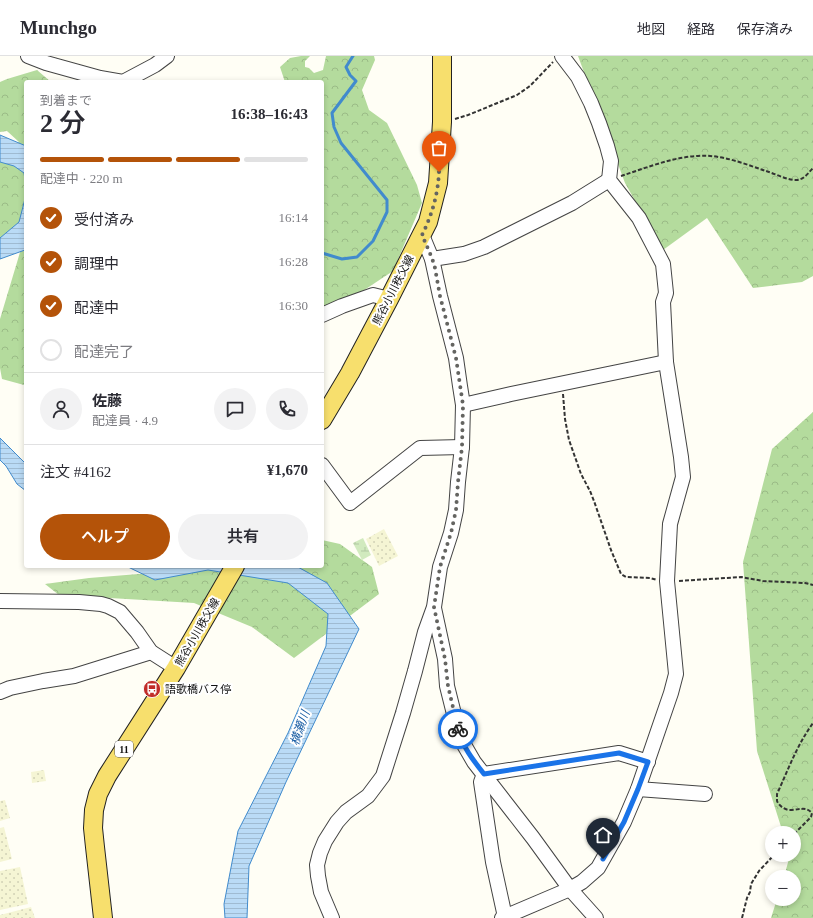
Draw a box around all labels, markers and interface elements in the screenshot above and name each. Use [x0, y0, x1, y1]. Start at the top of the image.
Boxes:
text: Munchgo [20, 17, 97, 38]
text: 地図 [637, 22, 665, 37]
text: 経路 [687, 22, 715, 37]
text: 保存済み [737, 22, 793, 37]
text: 到着まで [40, 93, 92, 108]
text: 16:38–16:43 [231, 106, 308, 122]
text: 2 分 [40, 109, 86, 138]
pin [422, 131, 456, 172]
icon: bag [428, 137, 450, 159]
text: 配達中 · 220 m [40, 171, 123, 186]
icon: check [40, 207, 62, 229]
text: 16:14 [278, 210, 308, 225]
text: 受付済み [74, 212, 134, 228]
icon: check [40, 251, 62, 273]
street label: 熊谷小川秩父線 [370, 253, 416, 327]
text: 16:28 [278, 254, 308, 269]
text: 調理中 [74, 256, 119, 272]
icon: check [40, 295, 62, 317]
text: 16:30 [278, 298, 308, 313]
text: 配達中 [74, 300, 119, 316]
text: 配達完了 [74, 344, 134, 360]
button: person [40, 388, 82, 430]
button: chat [214, 388, 256, 430]
button: phone [266, 388, 308, 430]
text: 佐藤 [92, 393, 122, 409]
text: 配達員 · 4.9 [92, 413, 158, 428]
text: ¥1,670 [267, 462, 308, 478]
text: 注文 #4162 [40, 464, 111, 480]
button: ヘルプ [40, 514, 170, 560]
button: 共有 [178, 514, 308, 560]
street label: 熊谷小川秩父線 [173, 596, 221, 668]
bus stop icon: 語歌橋バス停 [142, 679, 162, 699]
place label: 語歌橋バス停 [165, 683, 232, 695]
water label: 横瀬川 [288, 707, 313, 747]
courier [438, 709, 478, 749]
icon: bike [447, 718, 469, 740]
road number: 11 [115, 741, 133, 757]
pin [586, 818, 620, 859]
icon: home [592, 824, 614, 846]
map controls [765, 826, 801, 906]
button: + [765, 826, 801, 862]
button: − [765, 870, 801, 906]

